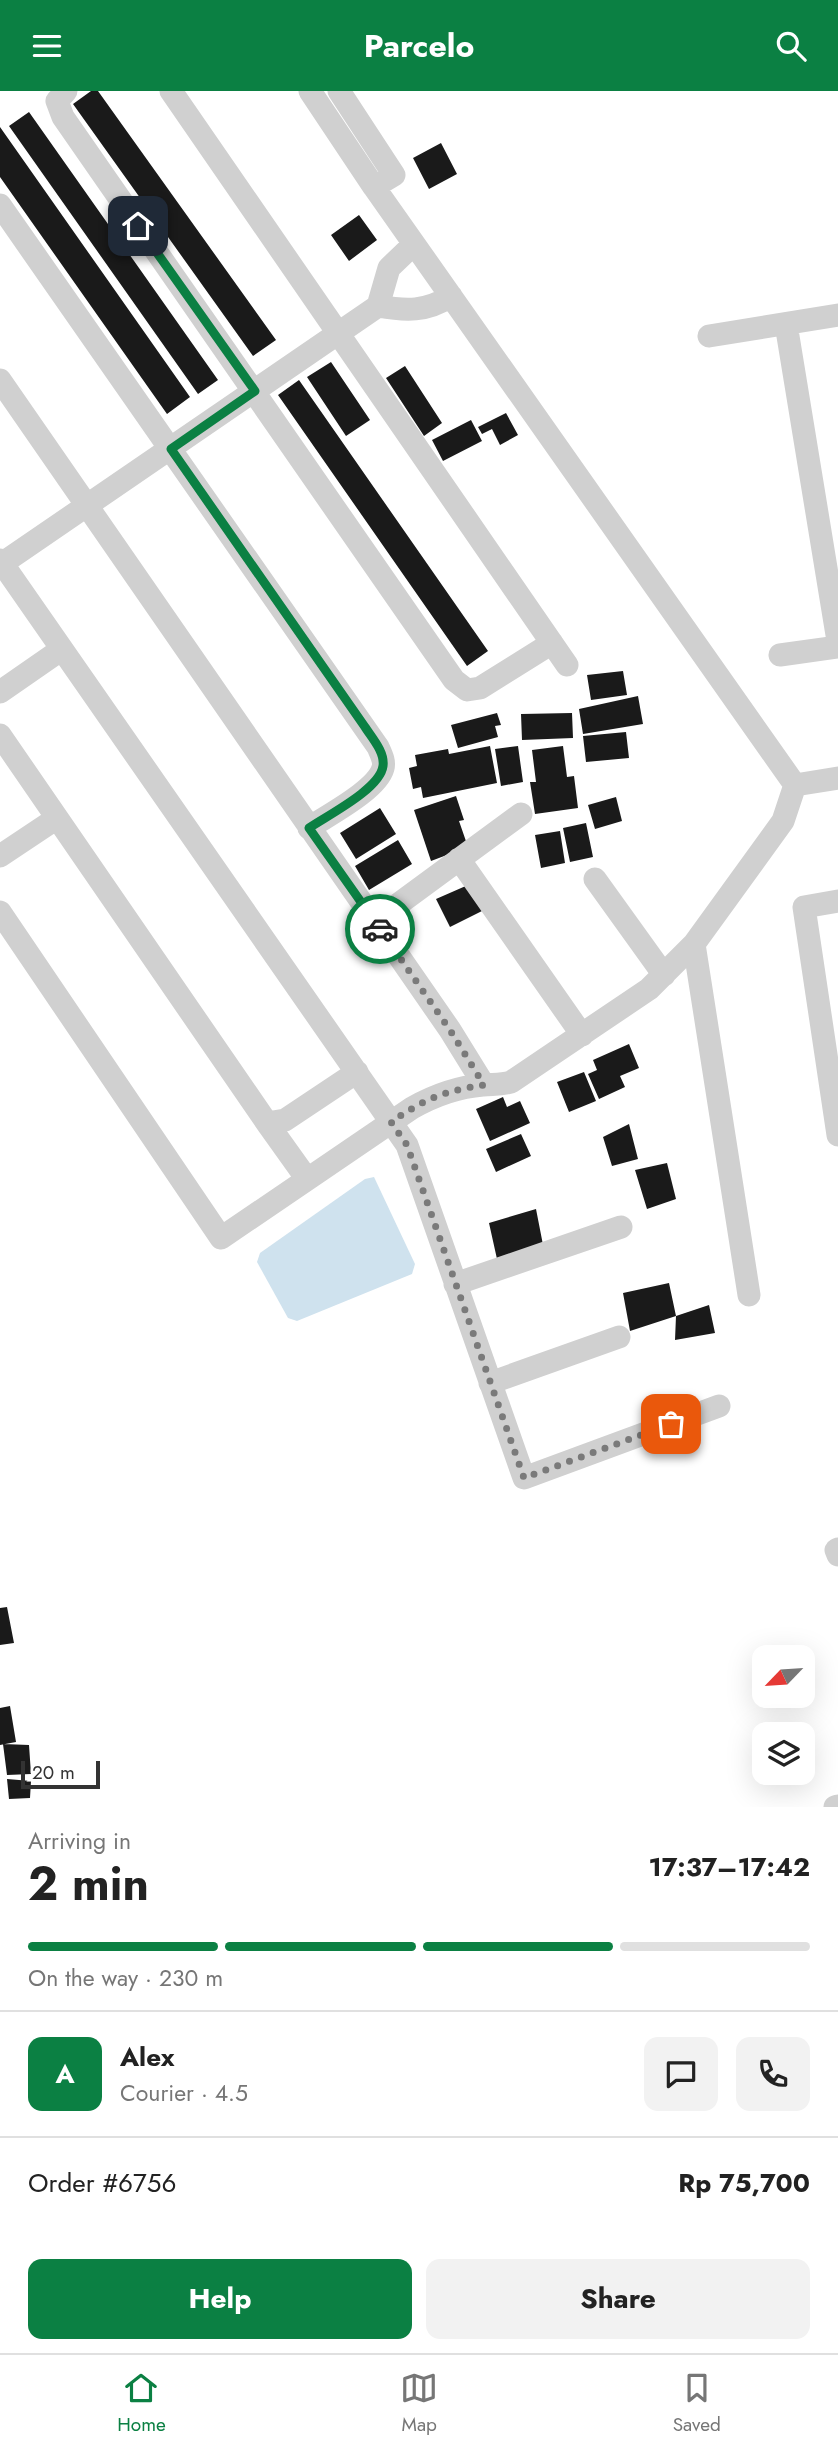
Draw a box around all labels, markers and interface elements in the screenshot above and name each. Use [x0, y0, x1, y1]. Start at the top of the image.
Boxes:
text: Parcelo [364, 23, 474, 69]
icon: menu [28, 27, 66, 65]
icon: search [772, 27, 810, 65]
pin [108, 196, 168, 256]
icon: home [119, 207, 157, 245]
courier [345, 894, 415, 964]
icon: car [361, 910, 399, 948]
pin [641, 1394, 701, 1454]
icon: bag [652, 1405, 690, 1443]
north arrow [752, 1645, 816, 1708]
map controls [752, 1645, 815, 1785]
button: layers [752, 1722, 815, 1785]
scale bar [21, 1758, 100, 1790]
text: 20 m [32, 1759, 75, 1786]
text: Arriving in [28, 1824, 131, 1858]
text: 17:37–17:42 [648, 1848, 810, 1886]
text: 2 min [28, 1851, 149, 1917]
text: On the way · 230 m [28, 1961, 223, 1995]
button: chat [644, 2037, 718, 2111]
button: phone [736, 2037, 810, 2111]
text: Alex [120, 2038, 174, 2076]
text: A [55, 2055, 75, 2093]
text: Courier · 4.5 [120, 2076, 248, 2110]
text: Order #6756 [28, 2164, 176, 2202]
text: Rp 75,700 [678, 2164, 810, 2202]
button: Help [28, 2259, 412, 2339]
button: Share [426, 2259, 810, 2339]
tab: Home [117, 2369, 166, 2438]
tab: Map [400, 2369, 438, 2438]
tab: Saved [673, 2369, 721, 2438]

